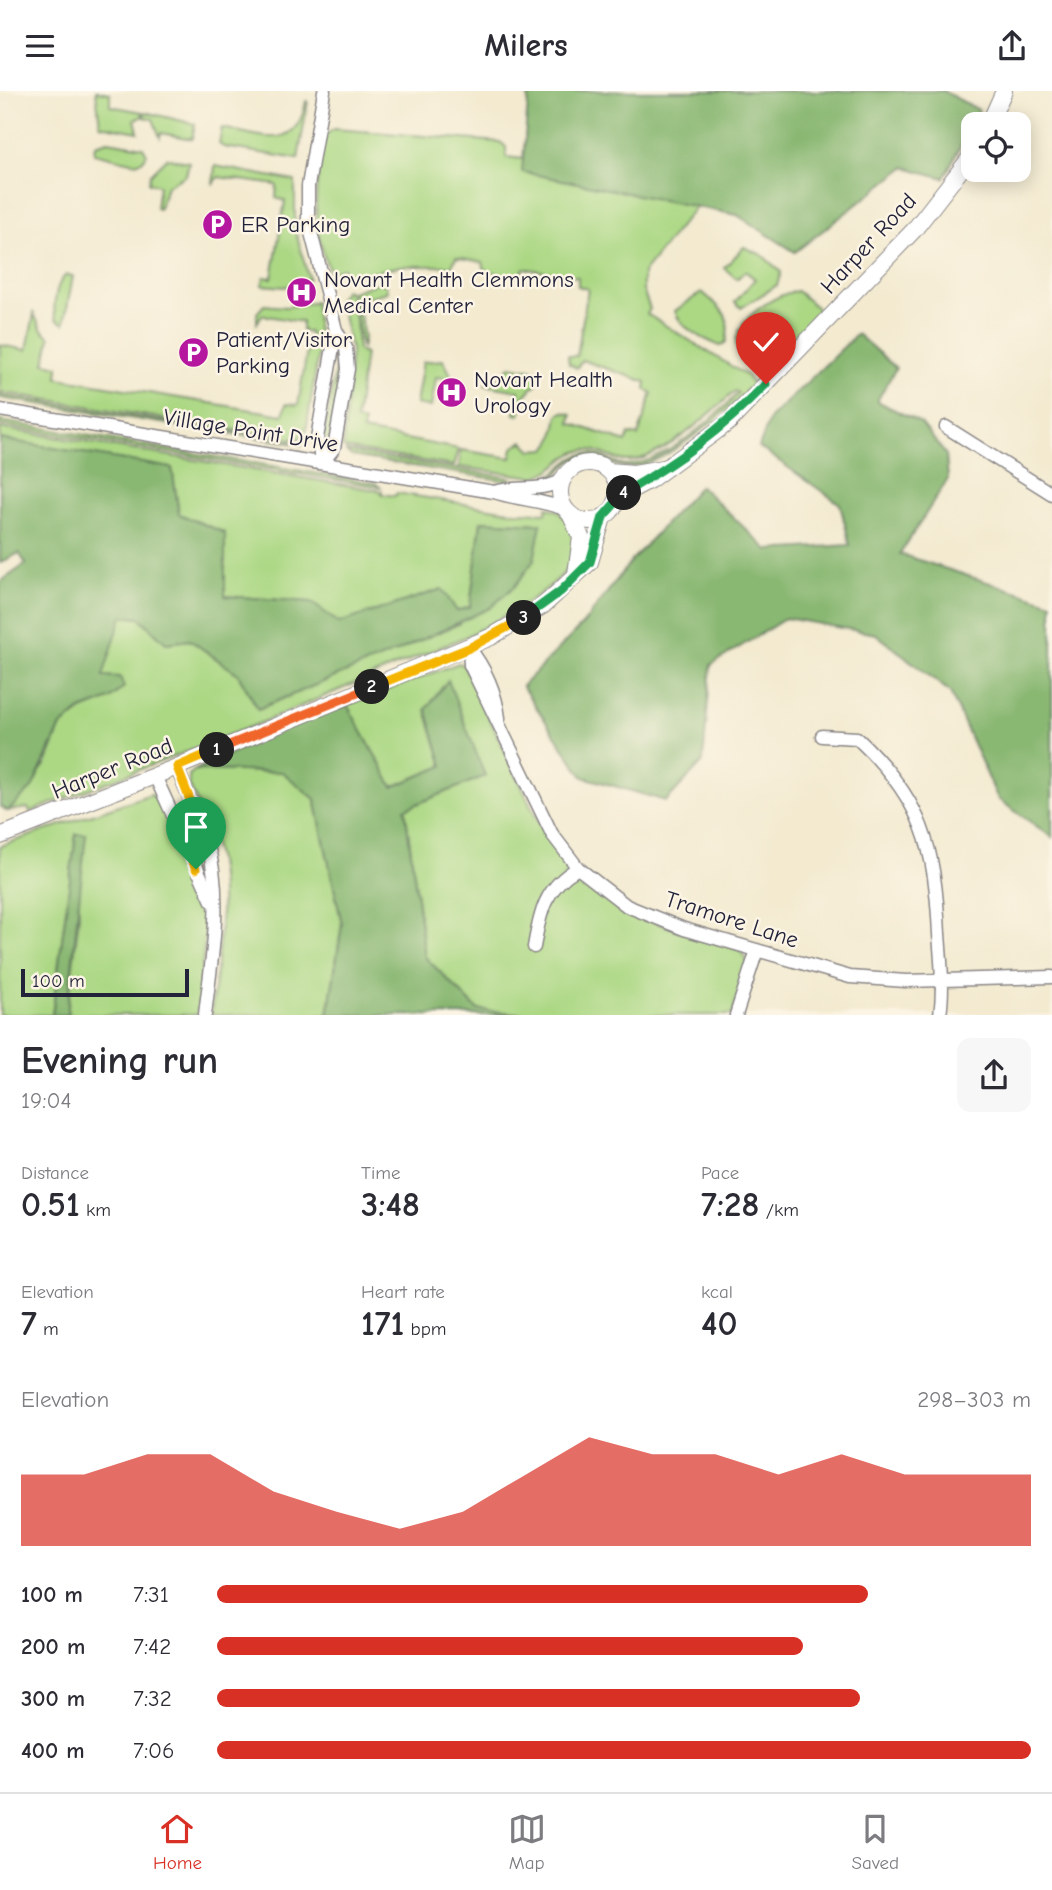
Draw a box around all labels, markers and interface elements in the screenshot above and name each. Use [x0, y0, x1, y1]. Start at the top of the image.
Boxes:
icon: menu [21, 27, 59, 65]
text: Milers [484, 27, 568, 64]
icon: share [993, 27, 1031, 65]
map controls [961, 112, 1031, 182]
button: locate [961, 112, 1031, 182]
street label: Harper Road [815, 187, 922, 299]
parking icon: ER Parking [201, 207, 235, 241]
place label: ER Parking [241, 211, 350, 238]
place label: Novant Health Clemmons Medical Center [324, 266, 574, 319]
hospital icon: Novant Health Clemmons Medical Center [284, 275, 318, 309]
pin [736, 312, 796, 384]
icon: check [747, 323, 785, 361]
place label: Patient/Visitor Parking [216, 326, 353, 379]
parking icon: Patient/Visitor Parking [176, 335, 210, 369]
place label: Novant Health Urology [474, 366, 613, 419]
hospital icon: Novant Health Urology [434, 375, 468, 409]
street label: Village Point Drive [162, 403, 340, 458]
pin: 4 [606, 475, 642, 511]
text: 4 [619, 481, 628, 503]
pin: 3 [506, 601, 542, 635]
text: 3 [519, 606, 528, 628]
pin: 2 [354, 669, 390, 705]
text: 2 [367, 675, 376, 697]
street label: Harper Road [48, 732, 177, 805]
pin: 1 [200, 733, 234, 767]
text: 1 [213, 738, 220, 760]
pin [166, 797, 226, 869]
icon: arrive [177, 808, 215, 846]
street label: Tramore Lane [662, 885, 802, 954]
scale bar [21, 966, 189, 998]
text: 100 m [32, 970, 85, 992]
button: share [957, 1038, 1031, 1112]
text: Evening run [21, 1039, 218, 1083]
text: 19:04 [21, 1087, 72, 1114]
text: Distance [21, 1162, 89, 1184]
text: Time [361, 1162, 400, 1184]
text: Pace [701, 1162, 739, 1184]
text: 0.51 [21, 1184, 80, 1225]
text: 3:48 [361, 1184, 420, 1225]
text: 7:28 [701, 1184, 759, 1225]
text: km [80, 1199, 111, 1221]
text: /km [759, 1199, 799, 1221]
text: Elevation [21, 1281, 94, 1303]
text: Heart rate [361, 1281, 445, 1303]
text: kcal [701, 1281, 733, 1303]
text: 7 [21, 1303, 37, 1344]
text: 171 [361, 1303, 404, 1344]
text: 40 [701, 1303, 737, 1344]
text: m [37, 1318, 59, 1340]
text: bpm [404, 1318, 447, 1340]
text: Elevation [21, 1386, 109, 1413]
text: 298–303 m [917, 1386, 1031, 1413]
text: 100 m [21, 1581, 83, 1608]
text: 7:31 [133, 1581, 169, 1608]
text: 200 m [21, 1633, 85, 1660]
text: 7:42 [133, 1633, 171, 1660]
text: 300 m [21, 1685, 85, 1712]
text: 7:32 [133, 1685, 172, 1712]
text: 400 m [21, 1737, 85, 1764]
text: 7:06 [133, 1737, 175, 1764]
tab: Home [153, 1810, 202, 1874]
tab: Map [508, 1810, 546, 1874]
tab: Saved [852, 1810, 899, 1874]

